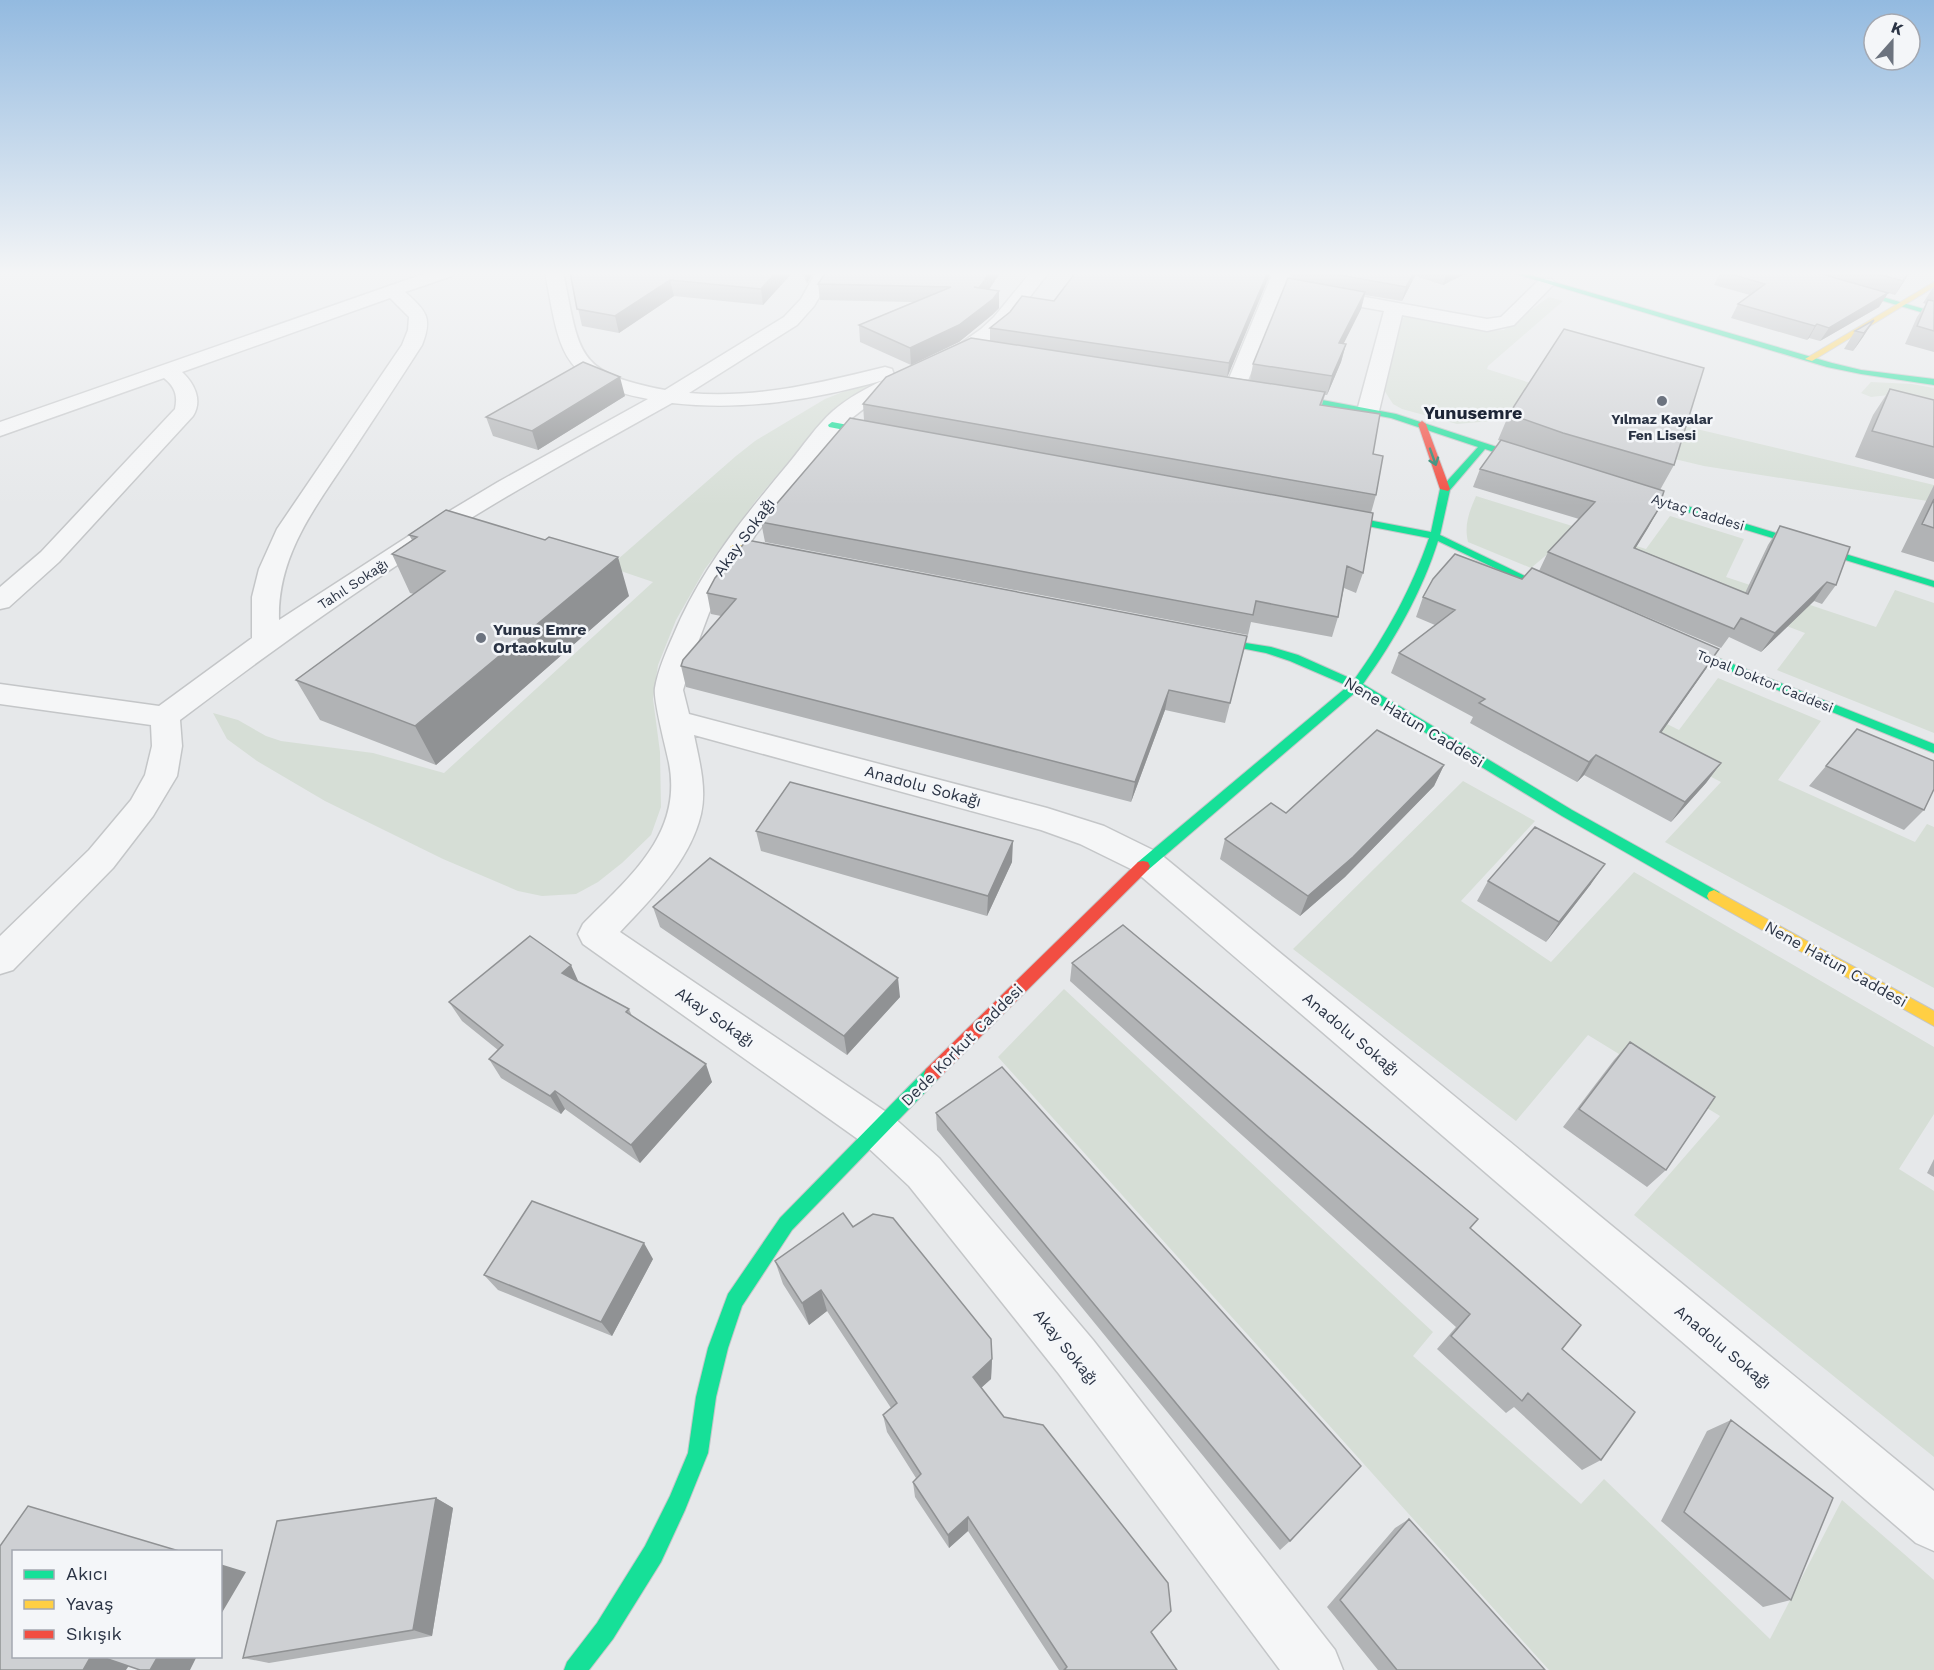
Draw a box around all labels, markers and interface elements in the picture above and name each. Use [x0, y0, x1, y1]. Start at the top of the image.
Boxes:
north arrow [1862, 12, 1922, 72]
text: K [1889, 18, 1906, 39]
marker: Yılmaz Kayalar Fen Lisesi [1655, 394, 1669, 408]
district label: Yunusemre [1424, 402, 1522, 423]
place label: Yılmaz Kayalar Fen Lisesi [1611, 411, 1713, 443]
one-way arrow [1429, 447, 1440, 466]
street label: Aytaç Caddesi [1650, 490, 1746, 534]
street label: Akay Sokağı [709, 494, 779, 580]
street label: Tahıl Sokağı [315, 555, 391, 613]
place label: Yunus Emre Ortaokulu [493, 620, 586, 657]
marker: Yunus Emre Ortaokulu [474, 631, 488, 645]
street label: Topal Doktor Caddesi [1694, 646, 1836, 716]
street label: Nene Hatun Caddesi [1341, 673, 1487, 771]
street label: Anadolu Sokağı [863, 761, 983, 811]
street label: Nene Hatun Caddesi [1762, 917, 1910, 1011]
street label: Dede Korkut Caddesi [897, 980, 1027, 1110]
street label: Akay Sokağı [672, 983, 758, 1051]
street label: Anadolu Sokağı [1299, 988, 1403, 1080]
street label: Anadolu Sokağı [1671, 1301, 1775, 1393]
street label: Akay Sokağı [1030, 1305, 1102, 1389]
legend [12, 1550, 222, 1658]
text: Akıcı [66, 1563, 108, 1584]
text: Yavaş [66, 1593, 113, 1614]
text: Sıkışık [66, 1623, 122, 1644]

